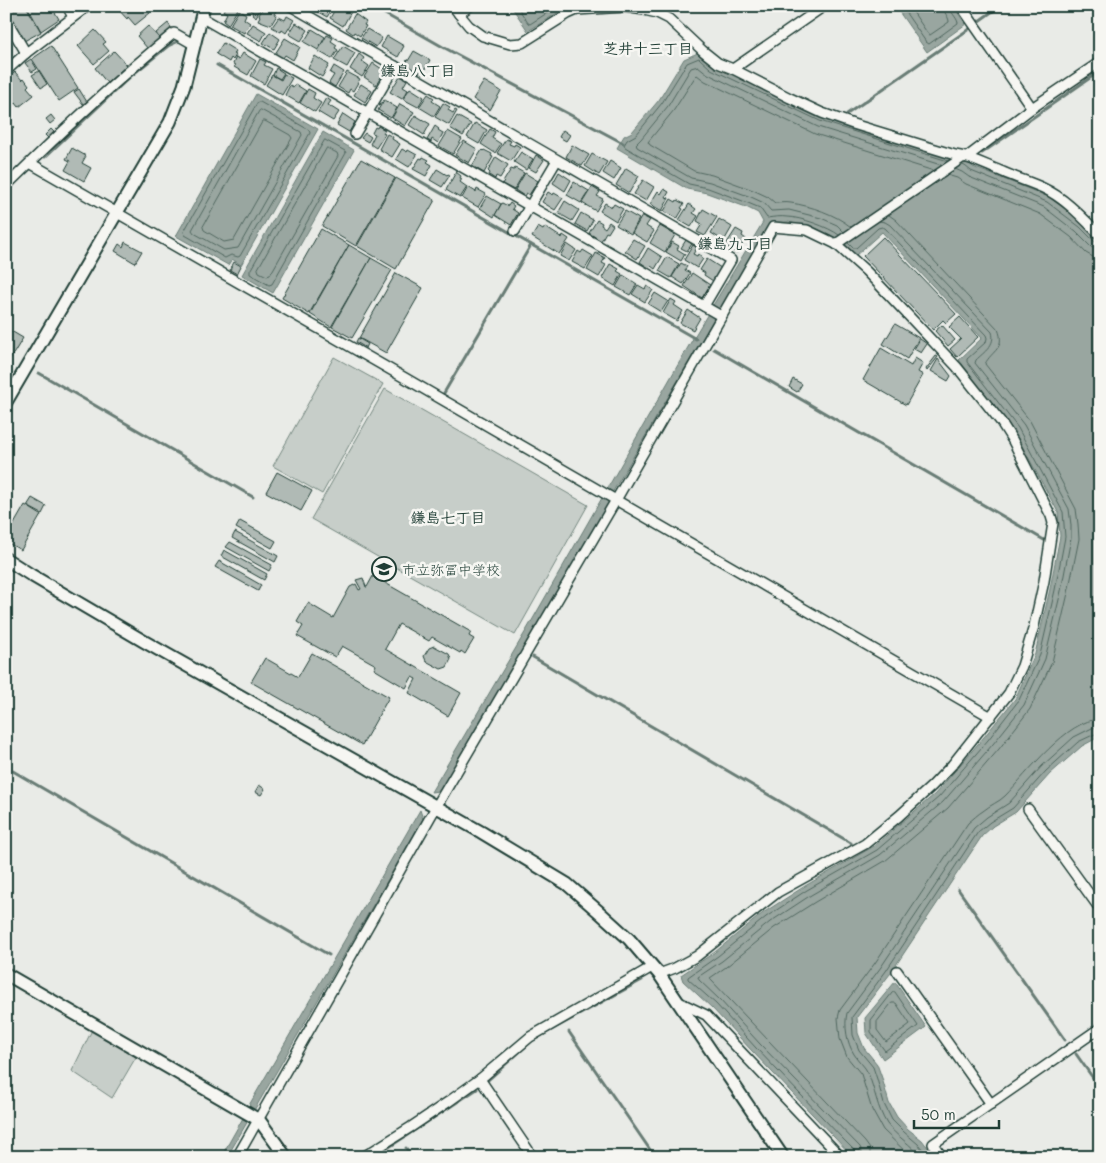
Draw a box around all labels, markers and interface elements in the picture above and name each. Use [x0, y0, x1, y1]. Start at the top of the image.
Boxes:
district label: 芝井十三丁目 [603, 38, 693, 58]
district label: 鎌島八丁目 [380, 60, 456, 80]
district label: 鎌島九丁目 [697, 233, 773, 253]
district label: 鎌島七丁目 [410, 507, 486, 527]
school or university icon: 市立弥冨中学校 [371, 556, 397, 582]
place label: 市立弥冨中学校 [402, 560, 500, 579]
scale bar [914, 1098, 998, 1130]
text: 50 m [921, 1104, 956, 1124]

